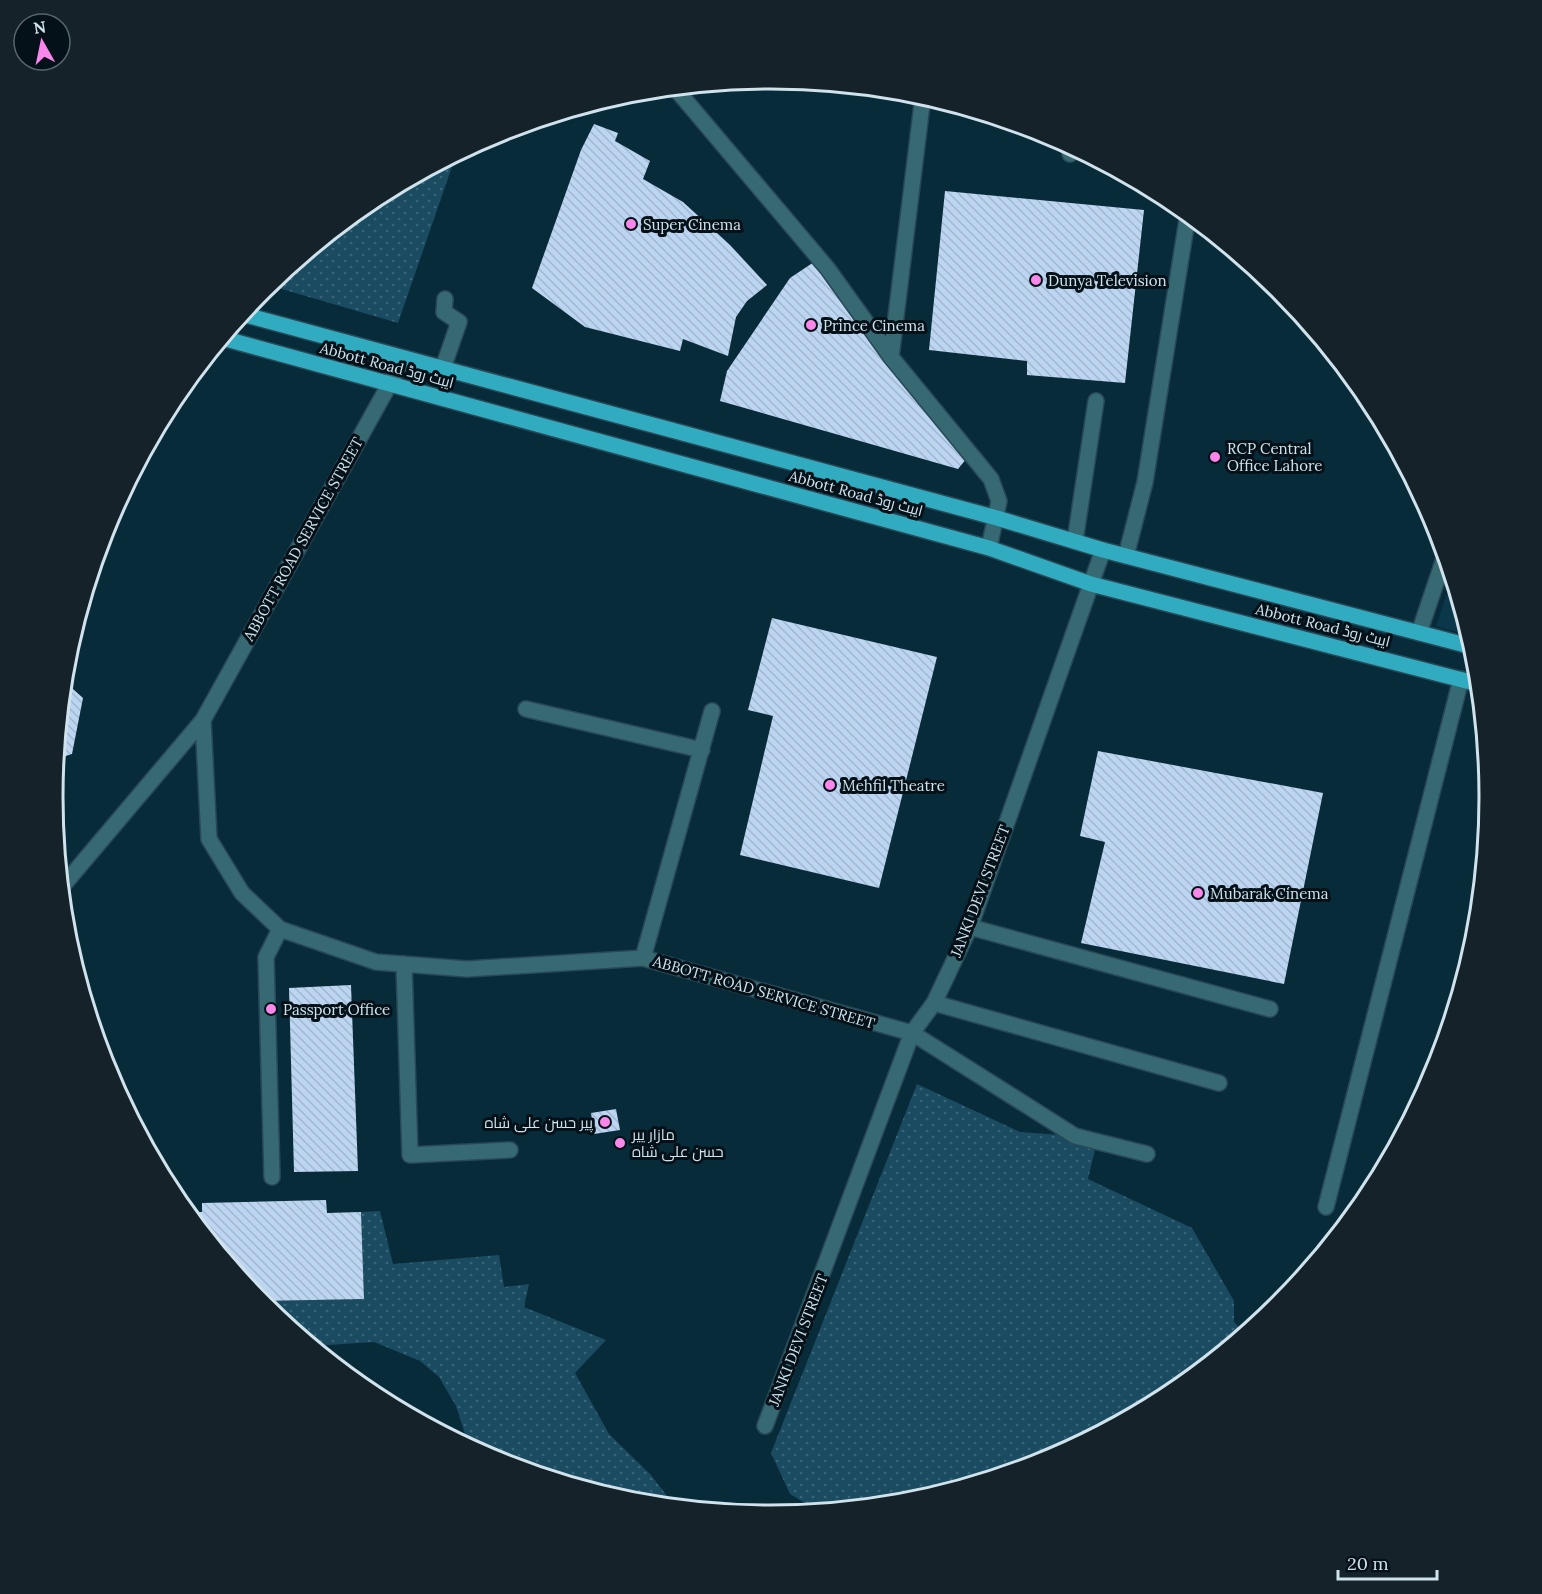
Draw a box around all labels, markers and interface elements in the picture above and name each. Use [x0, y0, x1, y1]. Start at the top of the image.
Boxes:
north arrow [12, 12, 72, 72]
text: N [32, 16, 47, 38]
place label: Super Cinema [643, 215, 741, 234]
marker: Super Cinema [624, 217, 638, 231]
place label: Dunya Television [1048, 271, 1167, 290]
marker: Dunya Television [1029, 273, 1043, 287]
place label: Prince Cinema [823, 316, 925, 335]
marker: Prince Cinema [804, 318, 818, 332]
street label: Abbott Road ایبٹ روڈ [317, 338, 456, 392]
street label: ABBOTT ROAD SERVICE STREET [238, 434, 367, 645]
place label: RCP Central Office Lahore [1227, 439, 1322, 475]
marker: RCP Central Office Lahore [1208, 450, 1222, 464]
street label: Abbott Road ایبٹ روڈ [786, 466, 925, 520]
street label: Abbott Road ایبٹ روڈ [1253, 599, 1392, 651]
place label: Mehfil Theatre [842, 776, 945, 795]
marker: Mehfil Theatre [823, 778, 837, 792]
street label: JANKI DEVI STREET [946, 822, 1014, 961]
place label: Mubarak Cinema [1210, 884, 1329, 903]
marker: Mubarak Cinema [1191, 886, 1205, 900]
street label: ABBOTT ROAD SERVICE STREET [650, 951, 877, 1033]
place label: Passport Office [283, 1000, 390, 1019]
marker: Passport Office [264, 1002, 278, 1016]
place label: پیر حسن علی شاہ [484, 1113, 593, 1133]
marker: پیر حسن علی شاہ [598, 1115, 612, 1129]
place label: مازار پیر حسن علی شاہ [631, 1125, 724, 1162]
marker: مازار پیر حسن علی شاہ [613, 1136, 627, 1150]
street label: JANKI DEVI STREET [764, 1271, 832, 1410]
scale bar [1338, 1543, 1437, 1581]
text: 20 m [1347, 1552, 1389, 1575]

